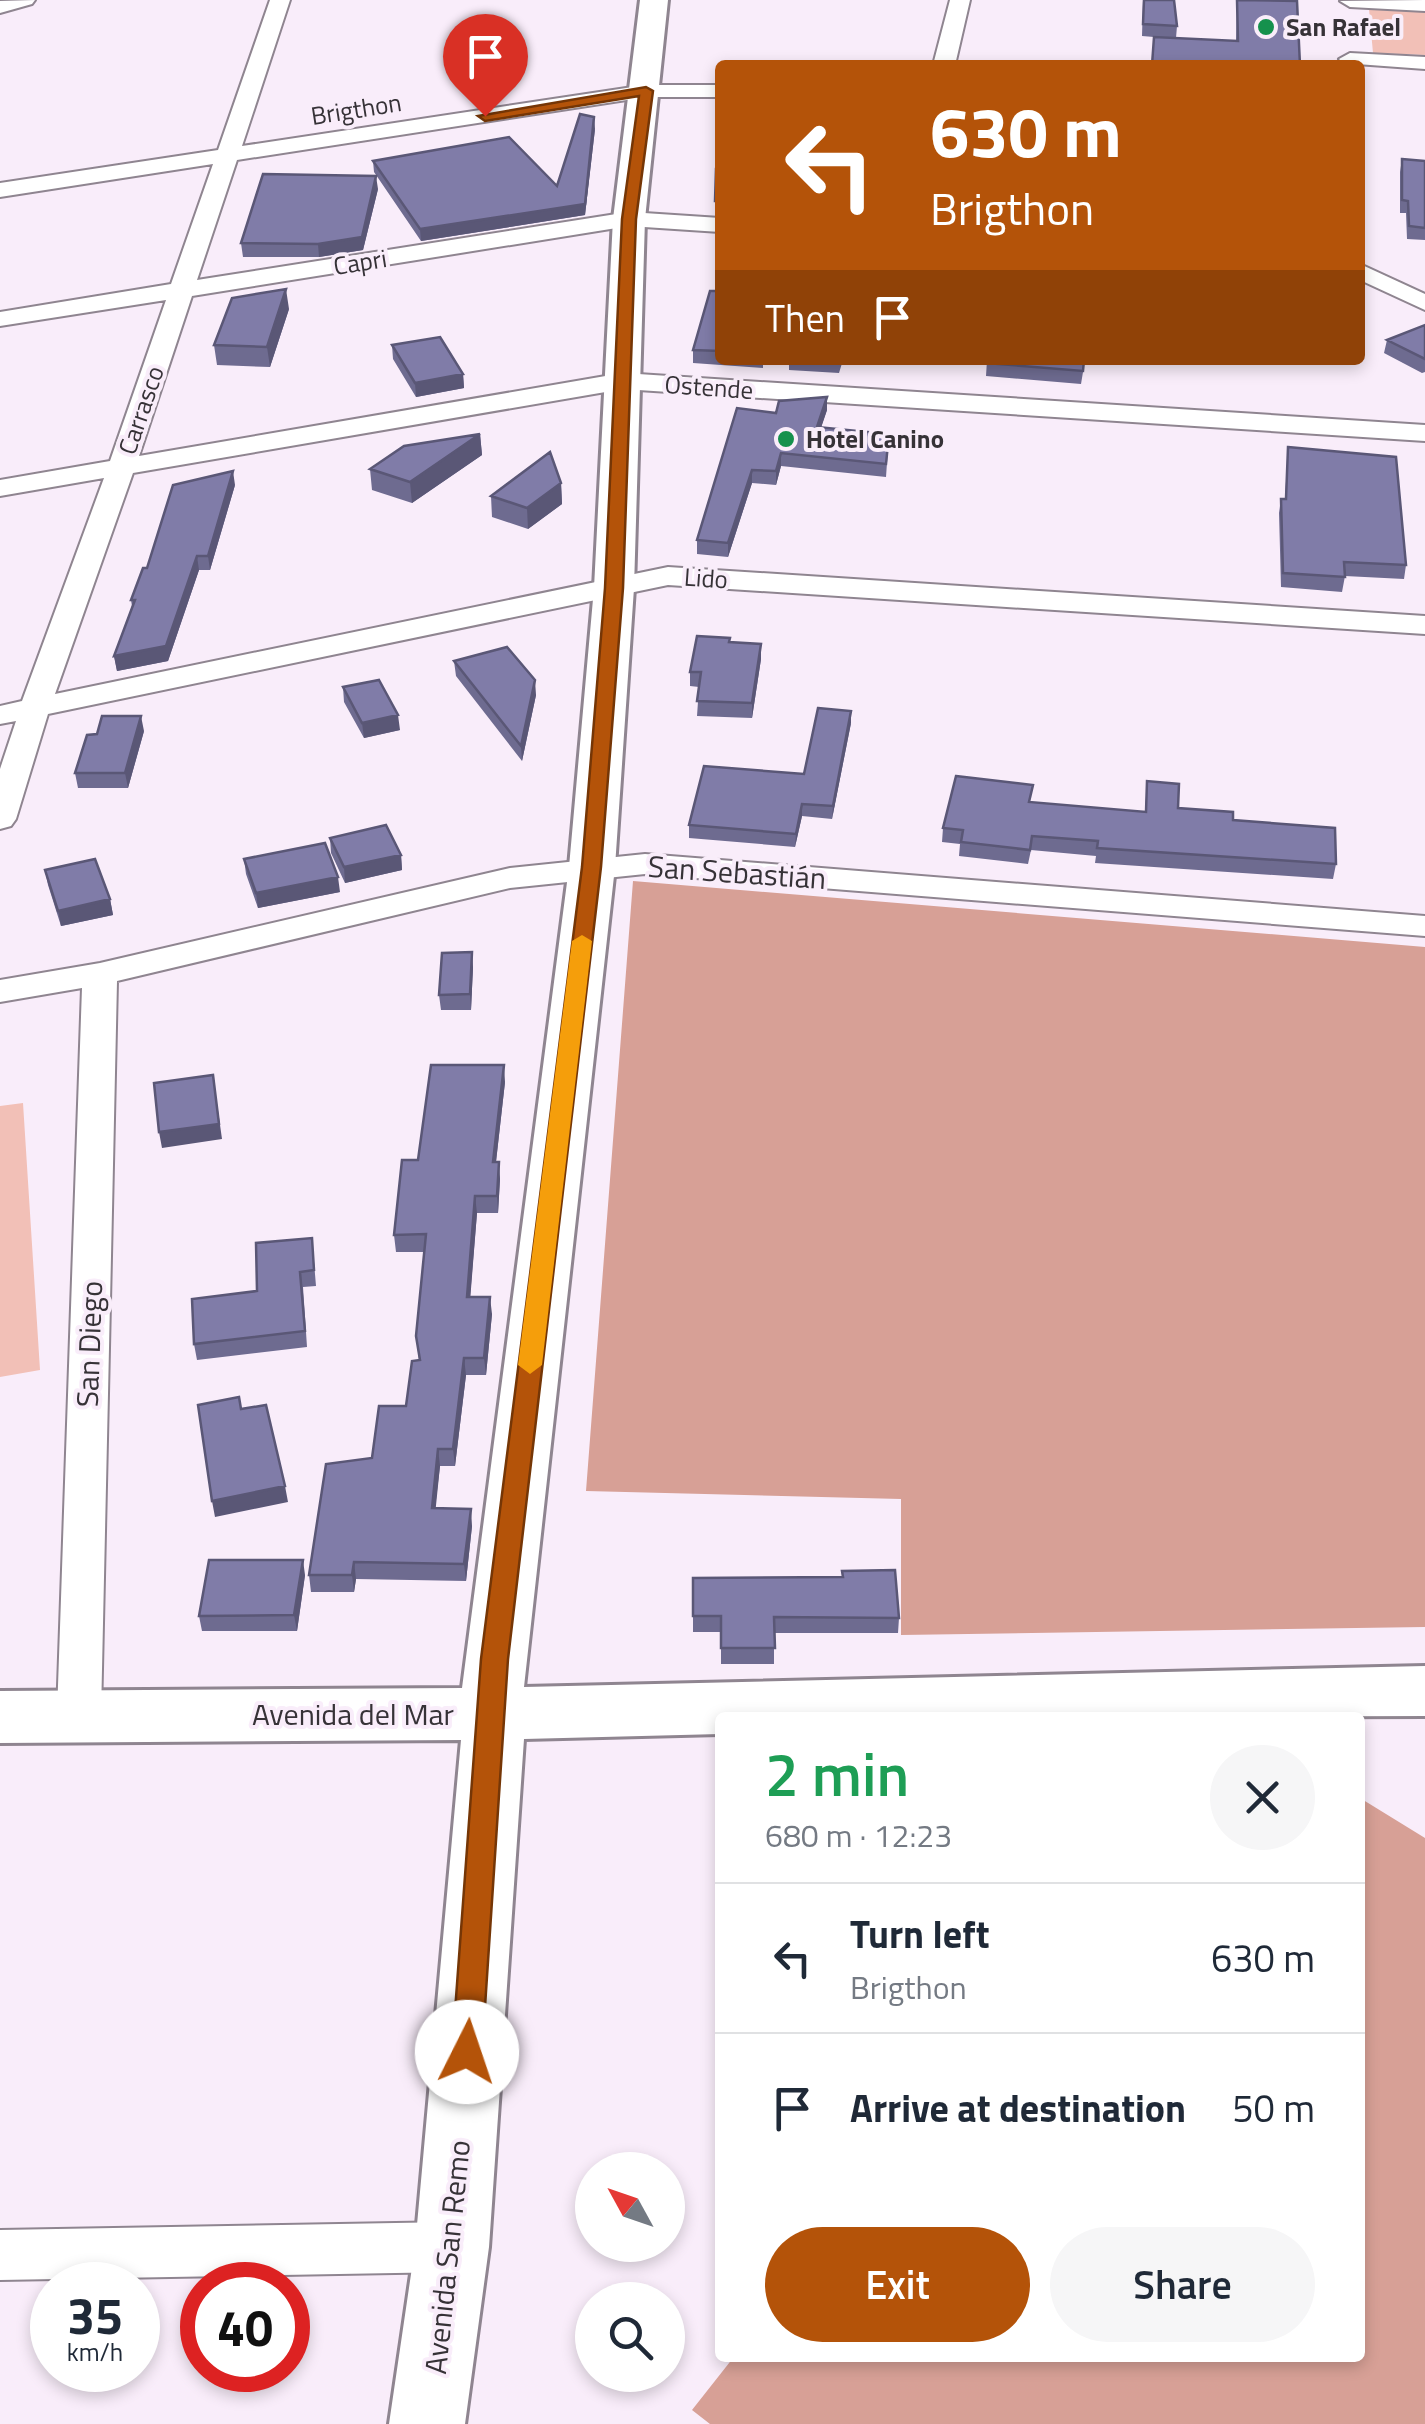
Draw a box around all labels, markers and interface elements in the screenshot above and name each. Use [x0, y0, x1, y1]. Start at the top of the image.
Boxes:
place label: San Rafael [1286, 8, 1401, 46]
pin [443, 14, 528, 117]
marker: San Rafael [1255, 16, 1277, 38]
icon: arrive [458, 29, 513, 84]
text: 630 m [930, 78, 1122, 184]
street label: Brigthon [308, 83, 404, 135]
icon: left [765, 100, 895, 230]
text: Brigthon [930, 174, 1094, 242]
street label: Capri [331, 239, 389, 285]
text: Then [765, 289, 845, 347]
icon: arrive [865, 290, 920, 345]
street label: Carrasco [108, 361, 174, 459]
street label: Ostende [663, 365, 755, 409]
place label: Hotel Canino [806, 420, 944, 458]
marker: Hotel Canino [775, 428, 797, 450]
street label: Lido [683, 558, 729, 598]
street label: San Sebastián [646, 843, 828, 901]
street label: San Diego [64, 1280, 114, 1408]
street label: Avenida del Mar [252, 1691, 454, 1737]
text: 2 min [765, 1728, 909, 1819]
button: close [1210, 1745, 1315, 1850]
text: 680 m · 12:23 [765, 1811, 952, 1859]
text: Turn left [850, 1905, 990, 1963]
text: 630 m [1211, 1929, 1315, 1987]
icon: left [765, 1931, 820, 1986]
text: Brigthon [850, 1963, 967, 2011]
position arrow [415, 2000, 519, 2104]
text: Arrive at destination [850, 2079, 1186, 2137]
text: 50 m [1232, 2079, 1315, 2137]
icon: arrive [765, 2081, 820, 2136]
street label: Avenida San Remo [412, 2138, 482, 2376]
north arrow [575, 2152, 685, 2262]
map controls [575, 2152, 685, 2392]
button: Exit [765, 2227, 1030, 2342]
button: Share [1050, 2227, 1315, 2342]
speed limit sign: 40 [180, 2262, 310, 2392]
text: 35 [67, 2277, 123, 2353]
button: search [575, 2282, 685, 2392]
text: km/h [67, 2333, 123, 2371]

